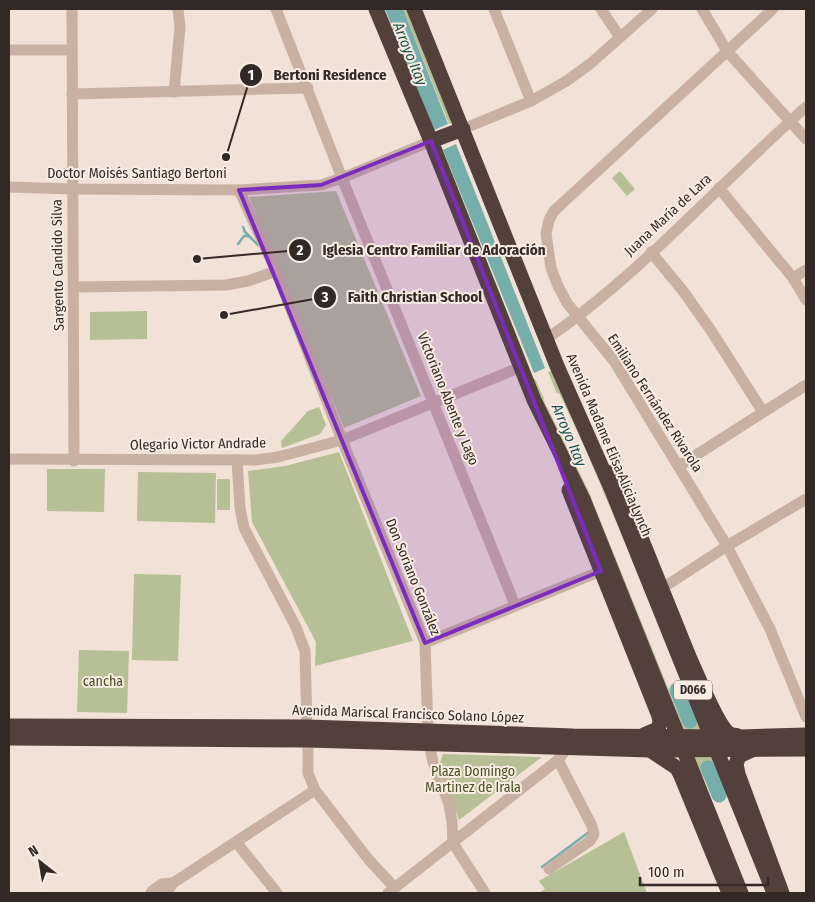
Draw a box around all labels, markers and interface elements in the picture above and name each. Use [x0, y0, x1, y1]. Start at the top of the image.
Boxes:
water label: Arroyo Itay [389, 19, 431, 89]
callout: Bertoni Residence [238, 60, 396, 90]
text: 1 [248, 66, 254, 84]
text: Bertoni Residence [273, 66, 387, 84]
street label: Doctor Moisés Santiago Bertoni [47, 165, 227, 182]
street label: Juana María de Lara [621, 170, 715, 260]
street label: Sargento Candido Silva [48, 199, 68, 331]
callout: Iglesia Centro Familiar de Adoración [287, 235, 555, 265]
text: 2 [296, 241, 304, 259]
text: Iglesia Centro Familiar de Adoración [322, 241, 546, 259]
callout: Faith Christian School [312, 282, 492, 312]
text: 3 [320, 288, 329, 306]
text: Faith Christian School [348, 288, 483, 306]
street label: Victoriano Abente y Lago [414, 330, 482, 468]
street label: Emiliano Fernández Rivarola [604, 331, 706, 475]
street label: Avenida Madame Elisa Alicia Lynch [563, 351, 655, 539]
water label: Arroyo Itay [547, 400, 591, 470]
street label: Olegario Victor Andrade [130, 434, 266, 454]
street label: Don Soriano González [382, 516, 444, 638]
park label: cancha [83, 673, 123, 690]
road number: D066 [674, 680, 712, 700]
street label: Avenida Mariscal Francisco Solano López [292, 701, 525, 727]
park label: Plaza Domingo Martinez de Irala [425, 763, 521, 796]
north arrow [15, 837, 65, 887]
text: N [26, 842, 42, 861]
scale bar [640, 854, 768, 886]
text: 100 m [648, 863, 685, 881]

